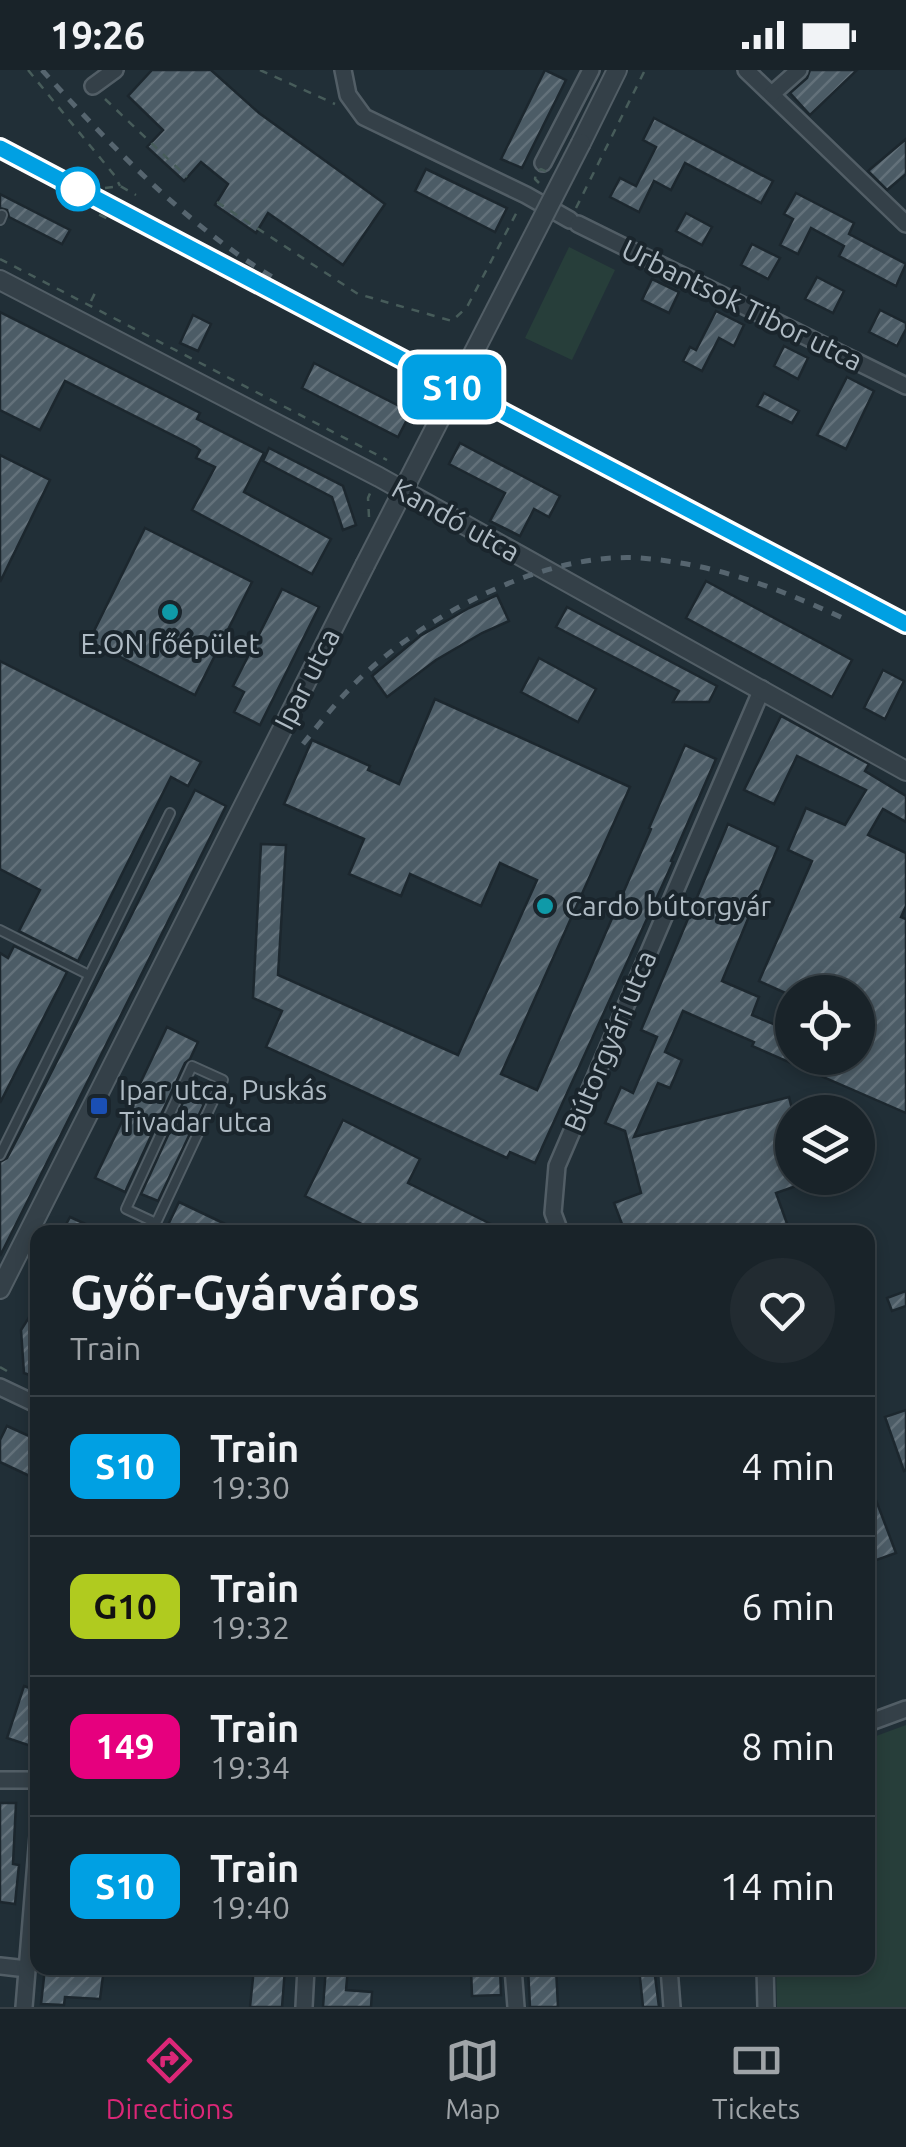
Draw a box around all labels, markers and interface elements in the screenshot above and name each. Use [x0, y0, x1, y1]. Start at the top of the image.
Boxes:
text: 19:26 [50, 14, 145, 56]
unlabelled marker [57, 168, 99, 210]
street label: Urbantsok Tibor utca [617, 233, 867, 376]
line badge: S10 [394, 354, 510, 420]
text: S10 [422, 367, 482, 407]
street label: Kandó utca [387, 472, 525, 567]
marker: E.ON főépület [159, 601, 181, 623]
street label: Ipar utca [268, 623, 345, 734]
place label: E.ON főépület [81, 628, 259, 659]
place label: Cardo bútorgyár [565, 890, 772, 921]
marker: Cardo bútorgyár [534, 895, 556, 917]
street label: Bútorgyári utca [557, 946, 662, 1136]
map controls [775, 975, 875, 1195]
button: locate [775, 975, 875, 1075]
place label: Ipar utca, Puskás Tivadar utca [119, 1074, 327, 1137]
marker: Ipar utca, Puskás Tivadar utca [88, 1095, 110, 1117]
button: layers [775, 1095, 875, 1195]
button: heart [730, 1258, 835, 1363]
text: Győr-Gyárváros [70, 1265, 420, 1319]
text: Train [70, 1330, 141, 1366]
text: Train [210, 1427, 299, 1469]
text: 4 min [741, 1445, 835, 1487]
text: S10 [95, 1446, 155, 1486]
text: 19:30 [210, 1469, 290, 1505]
text: Train [210, 1567, 299, 1609]
text: 6 min [741, 1585, 835, 1627]
text: G10 [93, 1586, 157, 1626]
text: 19:32 [210, 1609, 290, 1645]
text: Train [210, 1707, 299, 1749]
text: 8 min [741, 1725, 835, 1767]
text: 149 [95, 1726, 155, 1766]
text: 19:34 [210, 1749, 290, 1785]
text: Train [210, 1847, 299, 1889]
text: 14 min [720, 1865, 835, 1907]
text: S10 [95, 1866, 155, 1906]
text: 19:40 [210, 1889, 290, 1925]
tab: Directions [106, 2033, 234, 2124]
tab: Map [445, 2033, 500, 2124]
tab: Tickets [712, 2033, 800, 2124]

